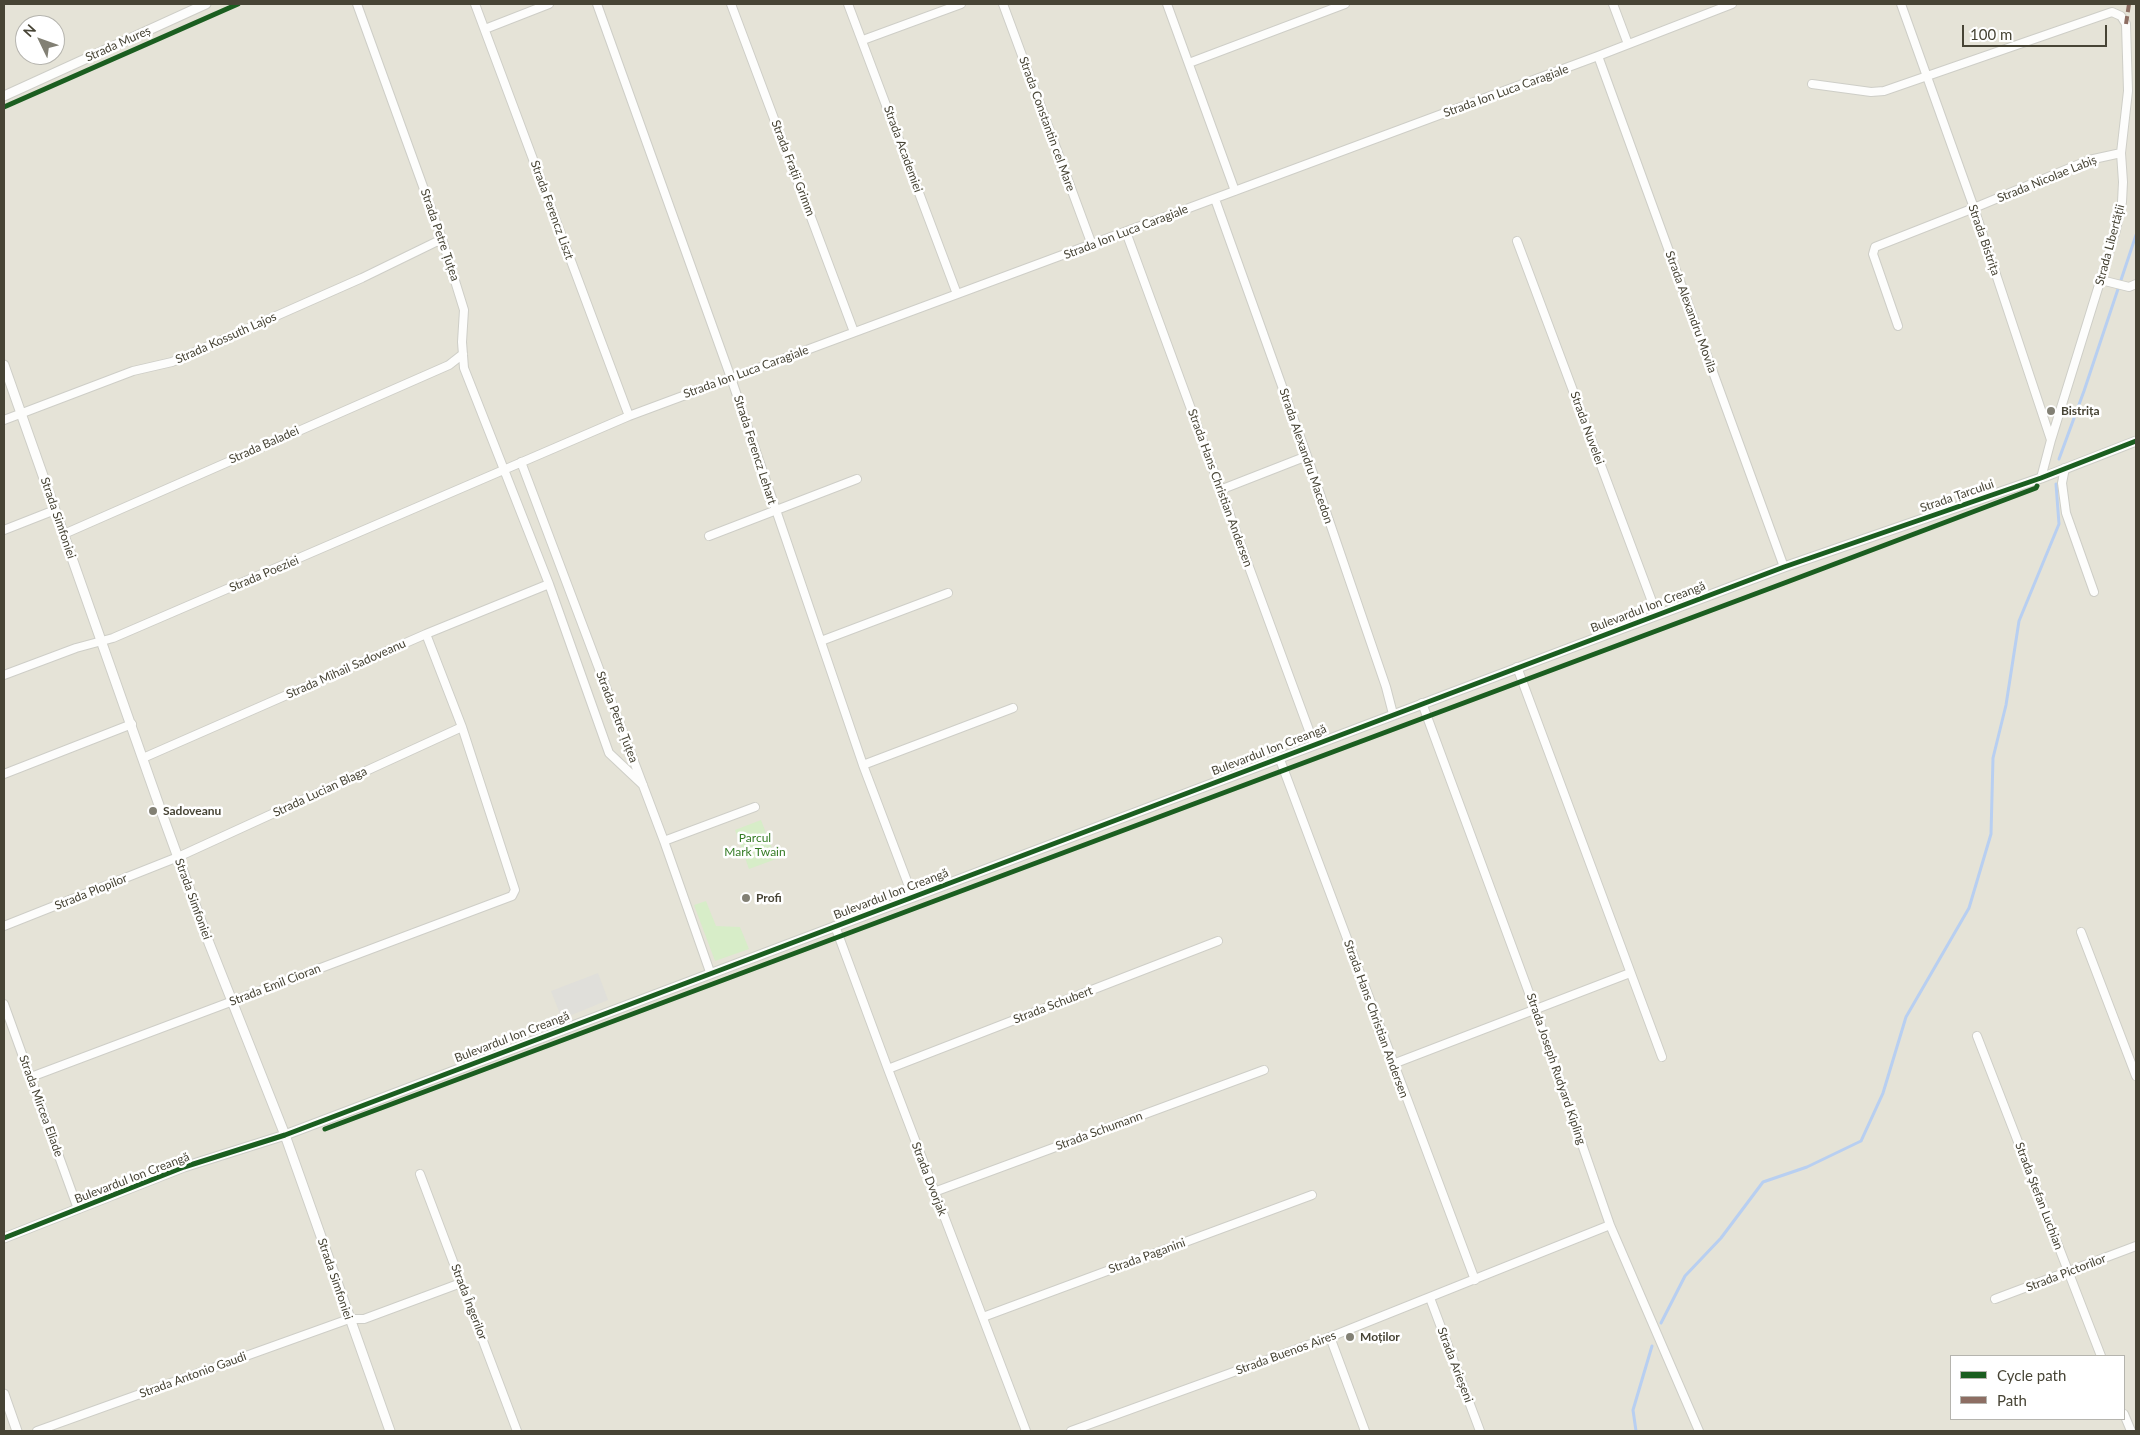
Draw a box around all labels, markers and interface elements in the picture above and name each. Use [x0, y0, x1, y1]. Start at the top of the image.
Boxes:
north arrow [15, 15, 65, 65]
scale bar [1965, 15, 2110, 47]
text: N [19, 21, 39, 40]
street label: Strada Mureș [83, 23, 153, 65]
text: 100 m [1970, 25, 2012, 43]
street label: Strada Constantin cel Mare [1016, 55, 1078, 193]
street label: Strada Ion Luca Caragiale [1442, 62, 1570, 120]
street label: Strada Academiei [881, 104, 925, 194]
street label: Strada Frații Grimm [768, 118, 818, 218]
street label: Strada Nicolae Labiș [1995, 152, 2099, 206]
street label: Strada Ferencz Liszt [527, 158, 577, 262]
street label: Strada Petre Țuțea [417, 187, 463, 283]
street label: Strada Ion Luca Caragiale [1062, 202, 1190, 262]
street label: Strada Bistrița [1965, 203, 2003, 277]
street label: Strada Libertății [2092, 203, 2128, 287]
street label: Strada Alexandru Movila [1662, 249, 1720, 375]
street label: Strada Kossuth Lajos [173, 309, 279, 367]
street label: Strada Ion Luca Caragiale [682, 343, 810, 401]
street label: Strada Alexandru Macedon [1276, 386, 1336, 526]
street label: Strada Nuvelei [1567, 390, 1607, 466]
street label: Strada Ferencz Lehart [731, 394, 779, 506]
place label: Bistrița [2061, 404, 2100, 418]
marker: Bistrița [2045, 405, 2057, 417]
street label: Strada Hans Christian Andersen [1185, 407, 1255, 569]
street label: Strada Baladei [227, 423, 301, 467]
street label: Strada Simfoniei [37, 475, 79, 561]
street label: Strada Țarcului [1918, 477, 1996, 515]
street label: Strada Poeziei [227, 553, 301, 595]
street label: Bulevardul Ion Creangă [1589, 578, 1707, 636]
street label: Strada Mihail Sadoveanu [284, 636, 408, 702]
street label: Strada Petre Țuțea [593, 669, 641, 765]
street label: Bulevardul Ion Creangă [1210, 721, 1328, 779]
street label: Strada Lucian Blaga [271, 764, 369, 820]
place label: Sadoveanu [163, 804, 221, 818]
marker: Sadoveanu [147, 805, 159, 817]
park label: Parcul Mark Twain [724, 831, 786, 859]
street label: Strada Simfoniei [172, 856, 214, 942]
street label: Bulevardul Ion Creangă [832, 865, 950, 923]
street label: Strada Plopilor [53, 871, 129, 913]
place label: Profi [756, 891, 782, 905]
marker: Profi [740, 892, 752, 904]
street label: Strada Hans Christian Andersen [1341, 938, 1411, 1100]
street label: Strada Emil Cioran [227, 961, 323, 1009]
street label: Strada Schubert [1011, 983, 1095, 1027]
street label: Strada Joseph Rudyard Kipling [1523, 991, 1589, 1147]
street label: Bulevardul Ion Creangă [453, 1008, 571, 1066]
street label: Strada Mircea Eliade [16, 1053, 66, 1159]
street label: Strada Schumann [1054, 1109, 1144, 1153]
street label: Strada Dvorjak [908, 1140, 950, 1218]
street label: Strada Ștefan Luchian [2012, 1140, 2066, 1252]
street label: Bulevardul Ion Creangă [73, 1149, 191, 1207]
street label: Strada Paganini [1107, 1235, 1187, 1277]
street label: Strada Simfoniei [314, 1236, 356, 1322]
street label: Strada Pictorilor [2024, 1251, 2108, 1295]
street label: Strada Îngerilor [448, 1262, 490, 1342]
street label: Strada Arieșeni [1434, 1325, 1476, 1405]
street label: Strada Buenos Aires [1234, 1328, 1338, 1378]
place label: Moților [1360, 1330, 1400, 1344]
marker: Moților [1344, 1331, 1356, 1343]
street label: Strada Antonio Gaudi [138, 1349, 248, 1401]
legend [1950, 1355, 2125, 1420]
text: Cycle path [1997, 1366, 2066, 1384]
text: Path [1997, 1391, 2027, 1409]

